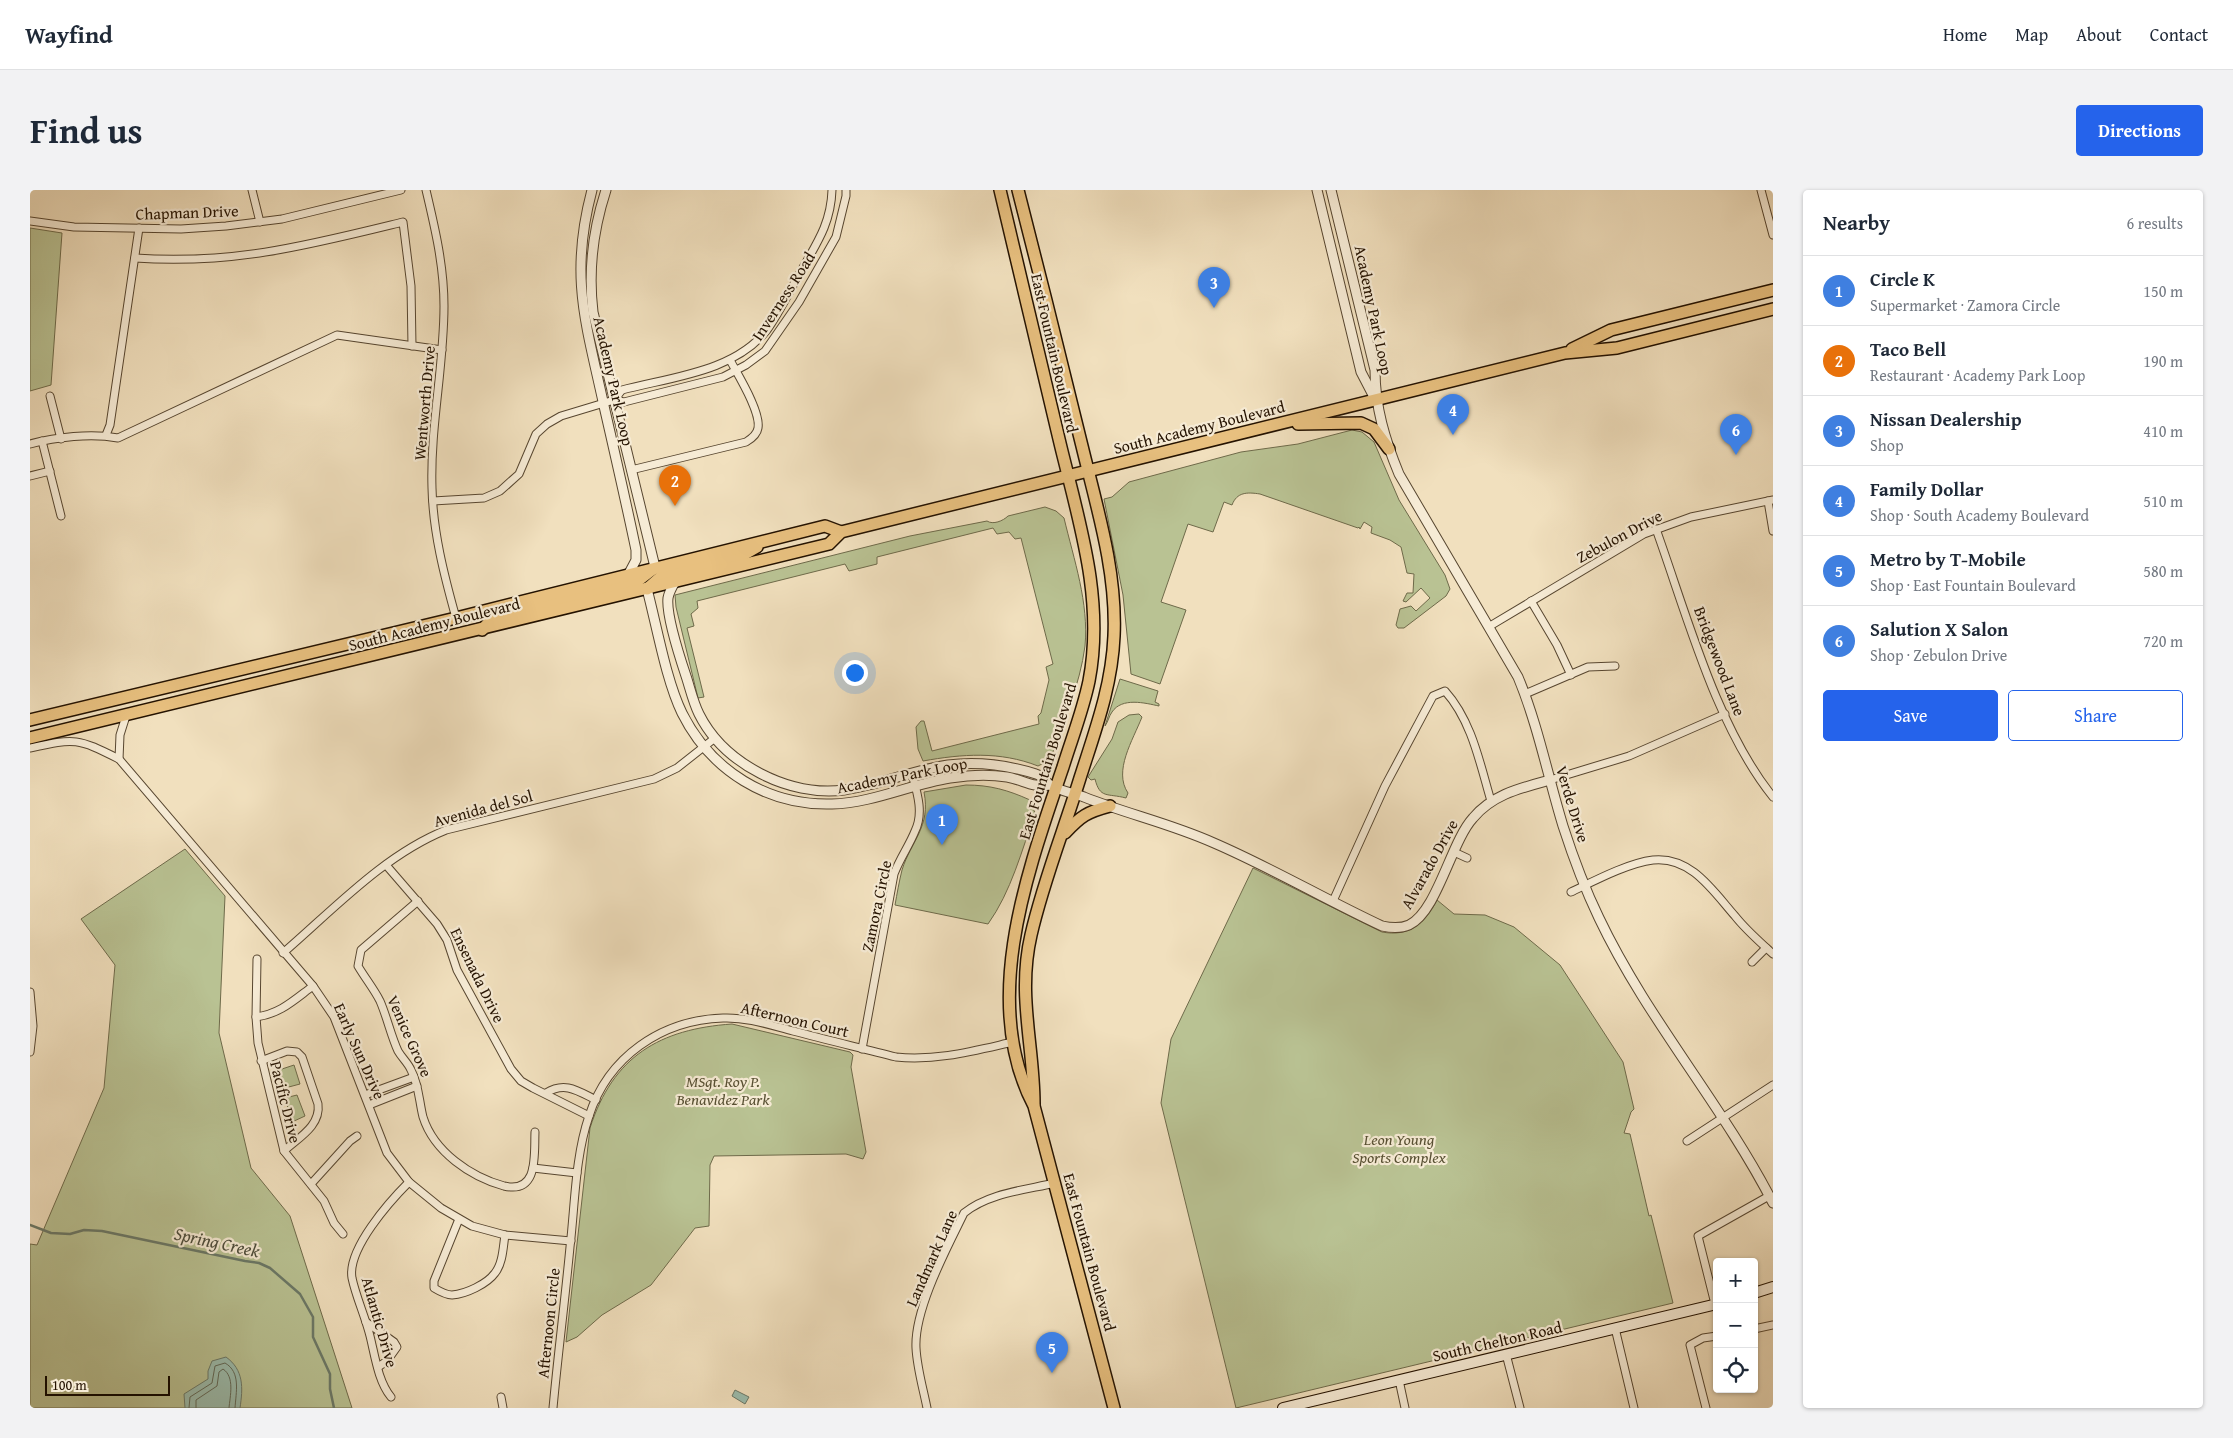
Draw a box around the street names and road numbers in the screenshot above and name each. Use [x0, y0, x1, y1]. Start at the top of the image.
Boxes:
street label: Chapman Drive [135, 198, 239, 226]
street label: Academy Park Loop [1349, 243, 1400, 377]
street label: Inverness Road [745, 246, 821, 345]
street label: East Fountain Boulevard [1025, 271, 1085, 435]
street label: Academy Park Loop [587, 314, 641, 448]
street label: Wentworth Drive [407, 345, 441, 461]
street label: South Academy Boulevard [1111, 394, 1288, 460]
street label: Zebulon Drive [1572, 503, 1666, 569]
street label: South Academy Boulevard [346, 591, 523, 657]
street label: Bridgewood Lane [1688, 603, 1752, 719]
street label: East Fountain Boulevard [1012, 679, 1082, 842]
street label: Academy Park Loop [835, 751, 969, 799]
street label: Verde Drive [1550, 763, 1596, 845]
street label: Avenida del Sol [431, 783, 536, 833]
street label: Alvarado Drive [1394, 815, 1464, 913]
street label: Zamora Circle [855, 858, 897, 954]
street label: Ensenada Drive [445, 923, 511, 1027]
street label: Venice Grove [381, 991, 439, 1081]
street label: Afternoon Court [739, 995, 852, 1043]
street label: Early Sun Drive [328, 999, 392, 1103]
street label: Pacific Drive [264, 1058, 308, 1146]
street label: East Fountain Boulevard [1057, 1170, 1123, 1334]
street label: Landmark Lane [899, 1206, 963, 1310]
street label: Afternoon Circle [530, 1267, 566, 1379]
street label: Atlantic Drive [356, 1274, 404, 1370]
street label: South Chelton Road [1430, 1314, 1565, 1368]

